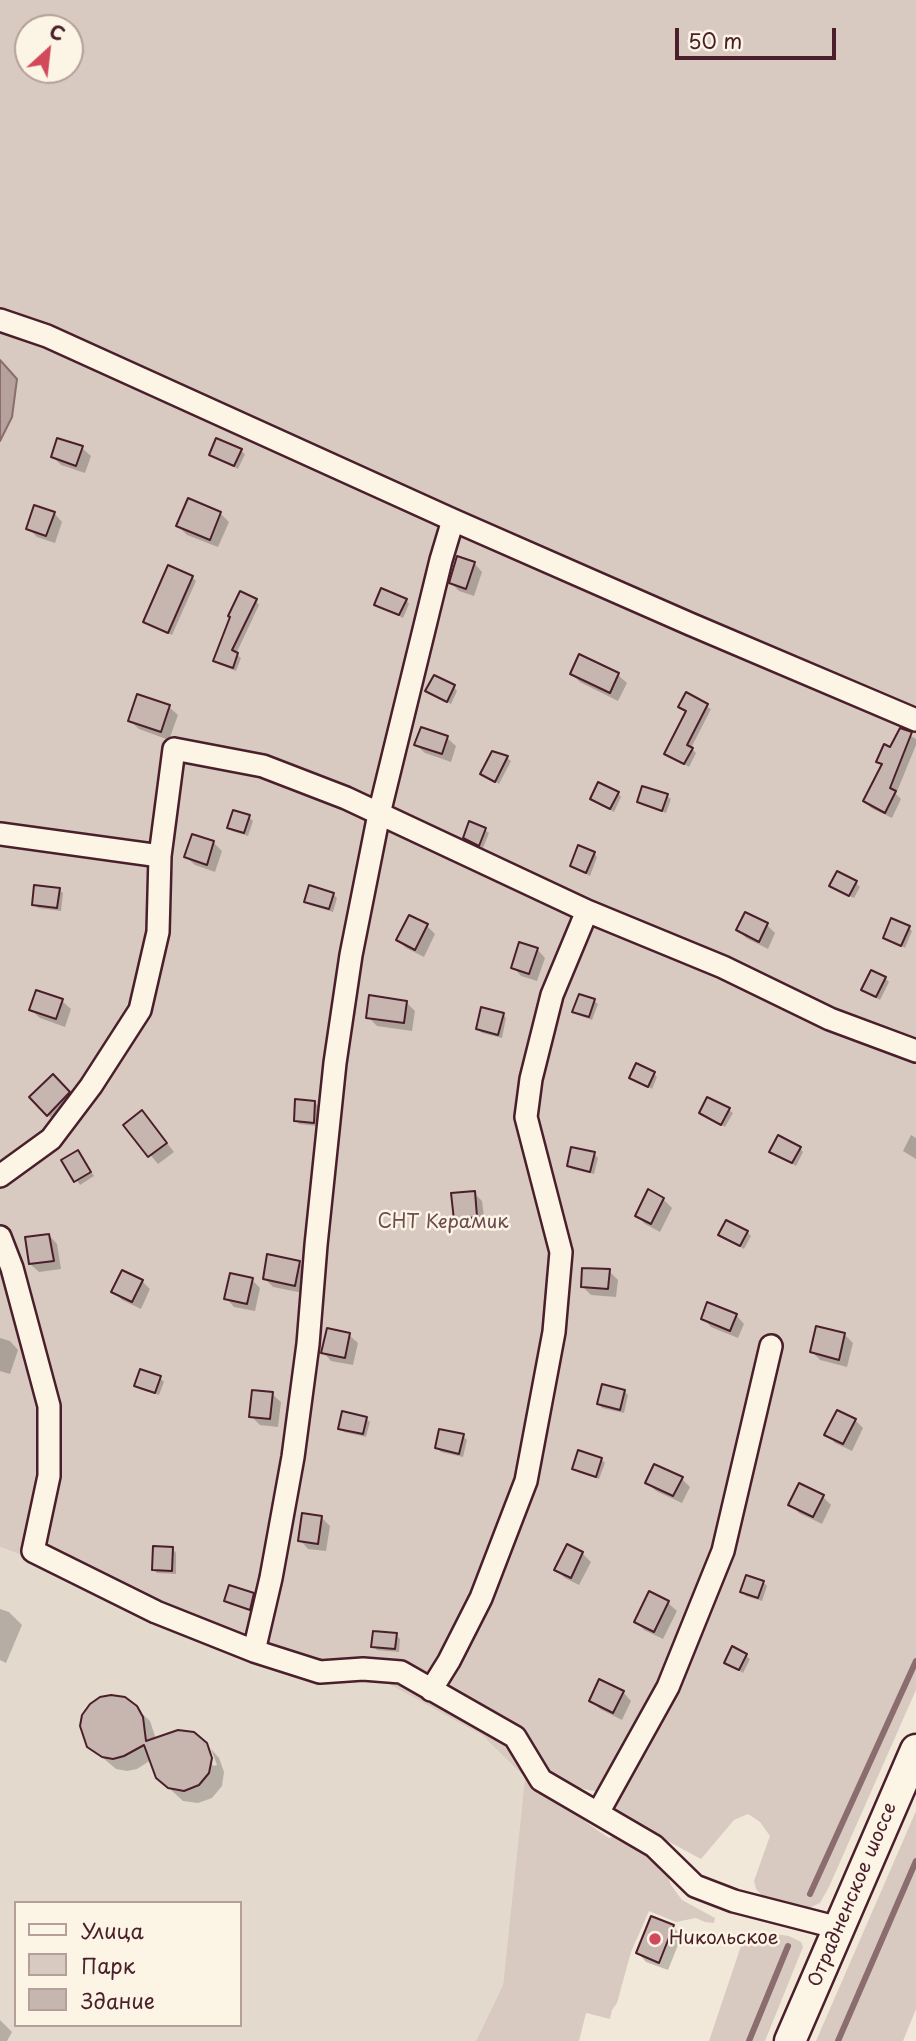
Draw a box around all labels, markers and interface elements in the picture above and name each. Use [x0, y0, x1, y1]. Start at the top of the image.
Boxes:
north arrow [14, 14, 84, 84]
scale bar [678, 14, 839, 58]
text: С [45, 16, 70, 48]
text: 50 m [688, 24, 742, 56]
park label: СНТ Керамик [377, 1212, 509, 1234]
street label: Отрадненское шоссе [804, 1799, 902, 1991]
legend [14, 1901, 242, 2027]
text: Улица [81, 1914, 144, 1946]
place label: Никольское [669, 1928, 779, 1950]
marker: Никольское [647, 1931, 663, 1947]
text: Парк [81, 1949, 135, 1981]
text: Здание [81, 1984, 155, 2016]

